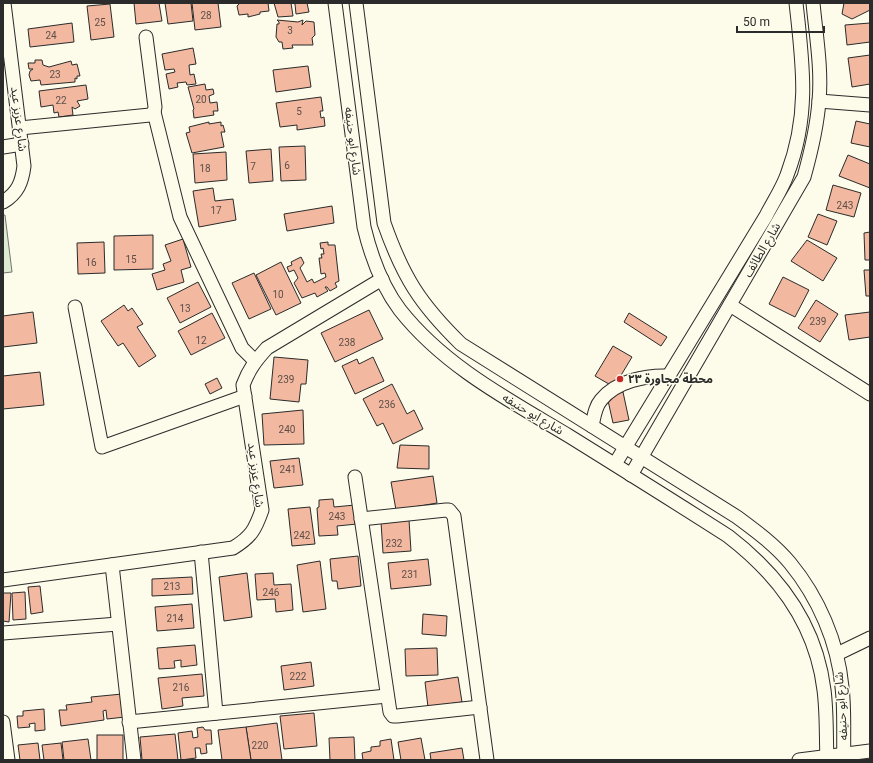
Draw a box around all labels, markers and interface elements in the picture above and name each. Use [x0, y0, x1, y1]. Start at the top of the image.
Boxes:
scale bar [737, 8, 824, 34]
house number: 28 [200, 10, 212, 21]
text: 50 m [743, 15, 770, 29]
house number: 25 [94, 17, 106, 28]
house number: 3 [287, 25, 293, 36]
house number: 24 [45, 30, 57, 41]
house number: 23 [49, 69, 61, 80]
street label: شارع عزيز عيد [6, 86, 30, 152]
house number: 20 [195, 94, 207, 105]
house number: 22 [55, 95, 67, 106]
house number: 5 [296, 106, 302, 117]
street label: شارع ابو حنيفه [340, 106, 364, 176]
house number: 6 [284, 160, 290, 171]
house number: 7 [250, 161, 256, 172]
house number: 18 [199, 163, 211, 174]
house number: 243 [837, 200, 853, 211]
house number: 17 [210, 205, 222, 216]
street label: شارع الطائف [741, 220, 785, 281]
house number: 15 [125, 254, 137, 265]
house number: 16 [85, 257, 97, 268]
house number: 10 [272, 289, 284, 300]
house number: 13 [179, 303, 191, 314]
house number: 239 [810, 316, 826, 327]
house number: 12 [195, 335, 207, 346]
house number: 238 [339, 337, 356, 348]
place label: محطة مجاورة ٢٣ [628, 372, 713, 386]
house number: 239 [278, 374, 294, 385]
marker: محطة مجاورة ٢٣ [615, 374, 625, 384]
street label: شارع ابو حنيفه [499, 390, 566, 439]
house number: 236 [379, 399, 396, 410]
house number: 240 [279, 424, 296, 435]
street label: شارع عزيز عيد [243, 442, 267, 508]
house number: 241 [280, 464, 296, 475]
house number: 243 [329, 511, 345, 522]
house number: 242 [294, 530, 311, 541]
house number: 232 [386, 538, 403, 549]
house number: 231 [402, 569, 418, 580]
house number: 213 [164, 581, 180, 592]
house number: 246 [263, 587, 280, 598]
house number: 214 [167, 613, 184, 624]
house number: 222 [290, 671, 307, 682]
street label: شارع ابو حنيفه [832, 671, 852, 741]
house number: 216 [173, 682, 190, 693]
house number: 220 [252, 740, 269, 751]

